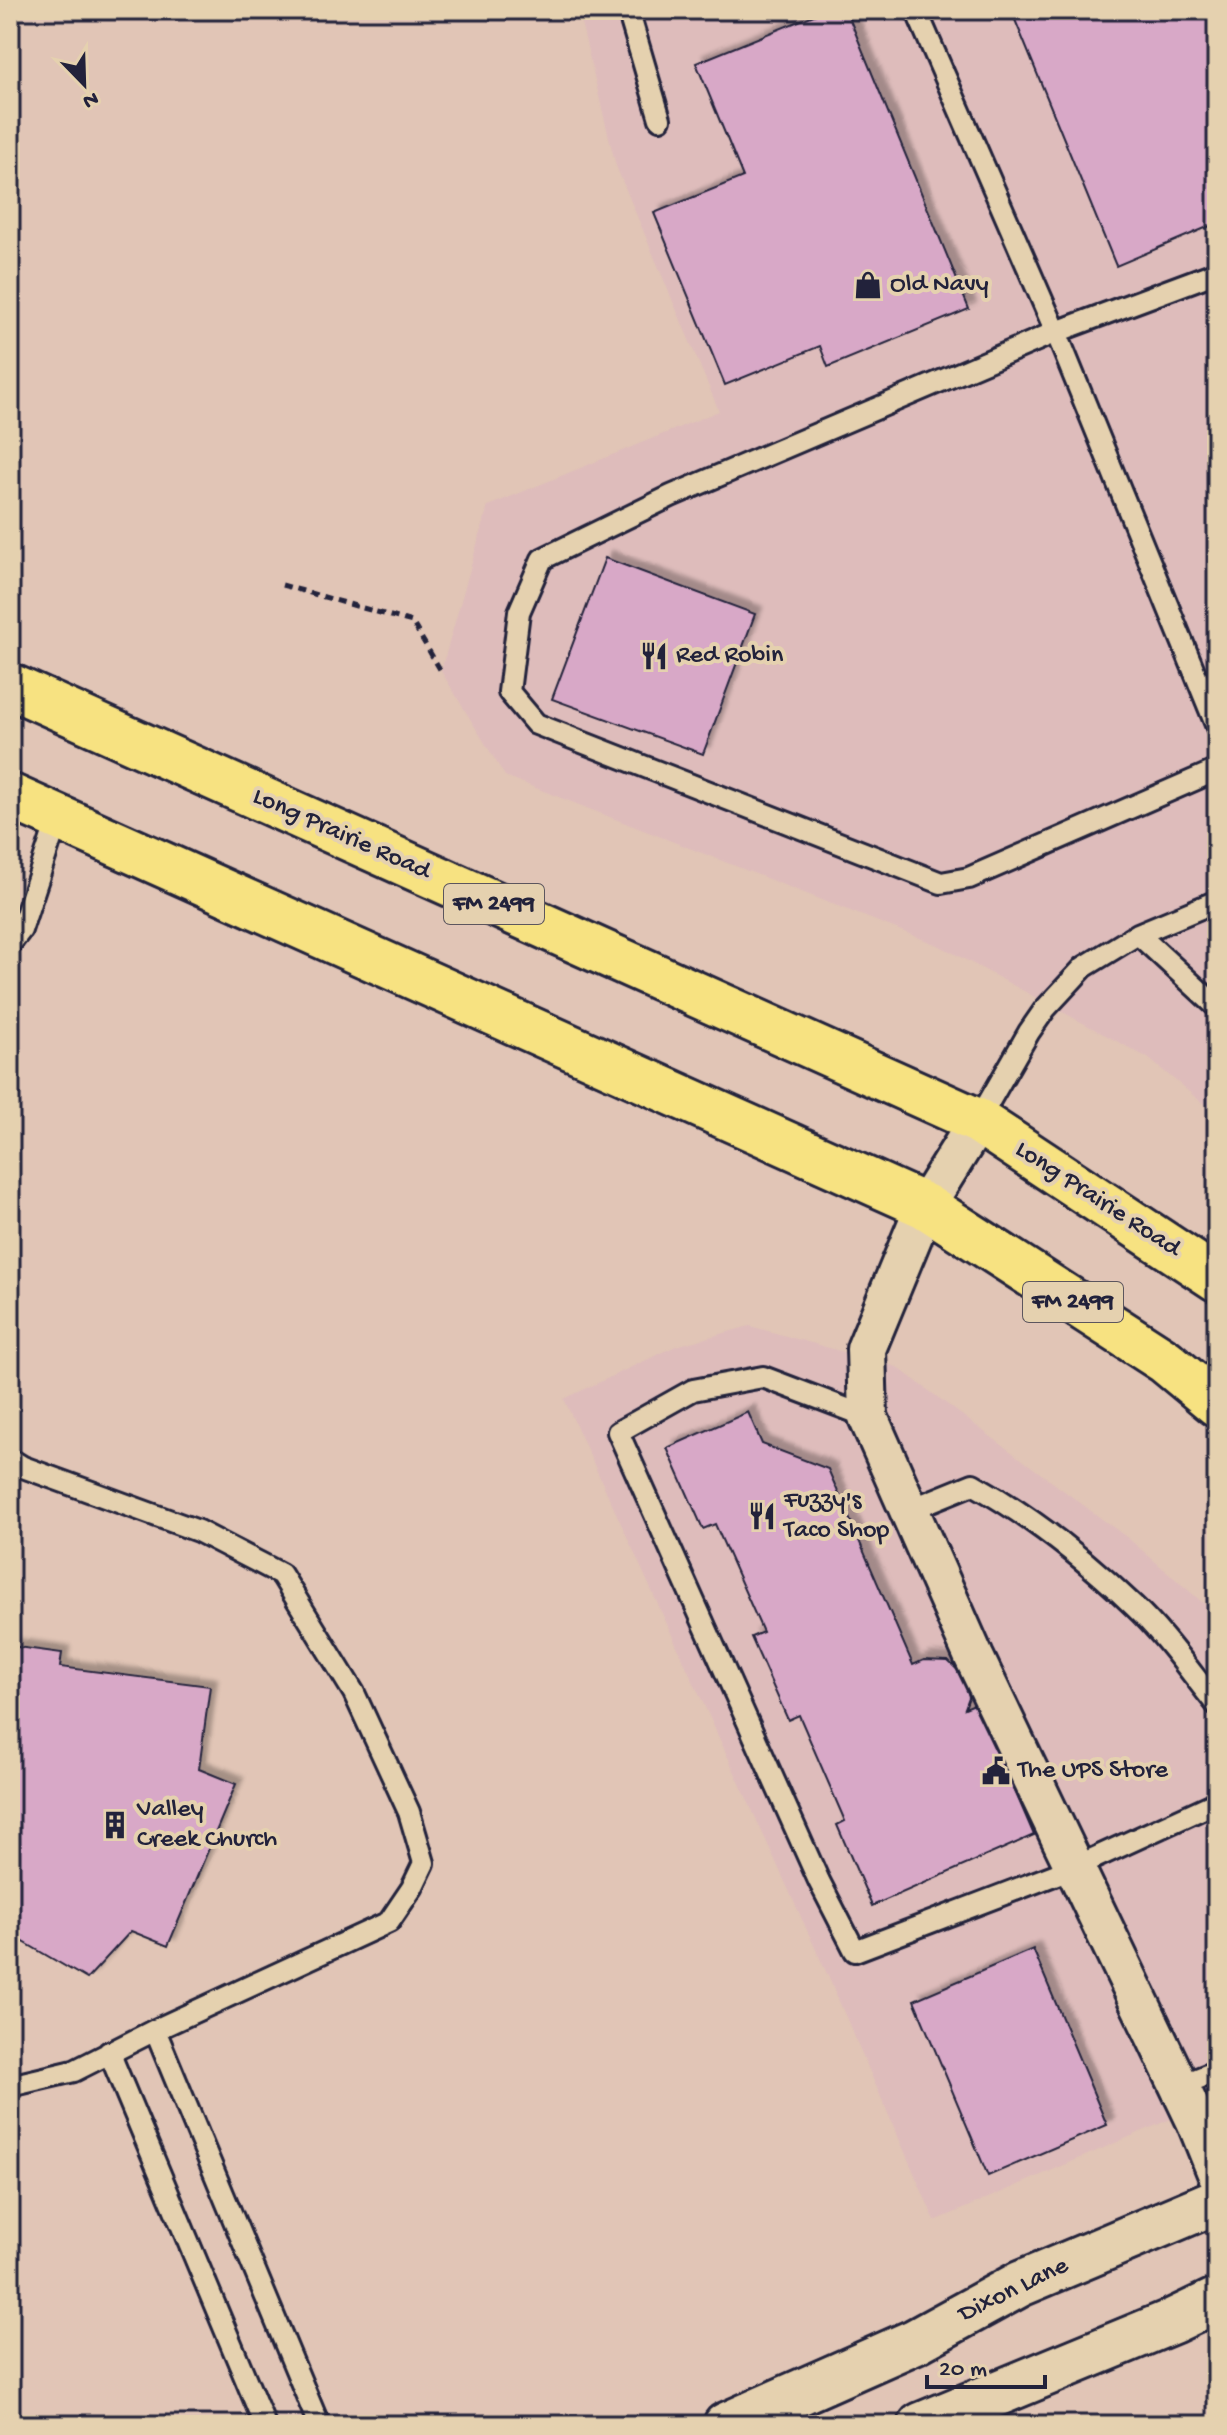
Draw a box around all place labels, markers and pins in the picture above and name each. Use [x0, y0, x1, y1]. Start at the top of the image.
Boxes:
shop icon: Old Navy [853, 270, 883, 300]
place label: Old Navy [890, 270, 989, 301]
restaurant icon: Red Robin [639, 641, 669, 671]
place label: Red Robin [676, 641, 784, 672]
place label: Fuzzy's Taco Shop [782, 1486, 889, 1547]
restaurant icon: Fuzzy's Taco Shop [747, 1501, 777, 1531]
public building icon: The UPS Store [981, 1756, 1011, 1786]
place label: The UPS Store [1016, 1756, 1168, 1787]
place label: Valley Creek Church [136, 1795, 277, 1856]
building icon: Valley Creek Church [100, 1810, 130, 1840]

